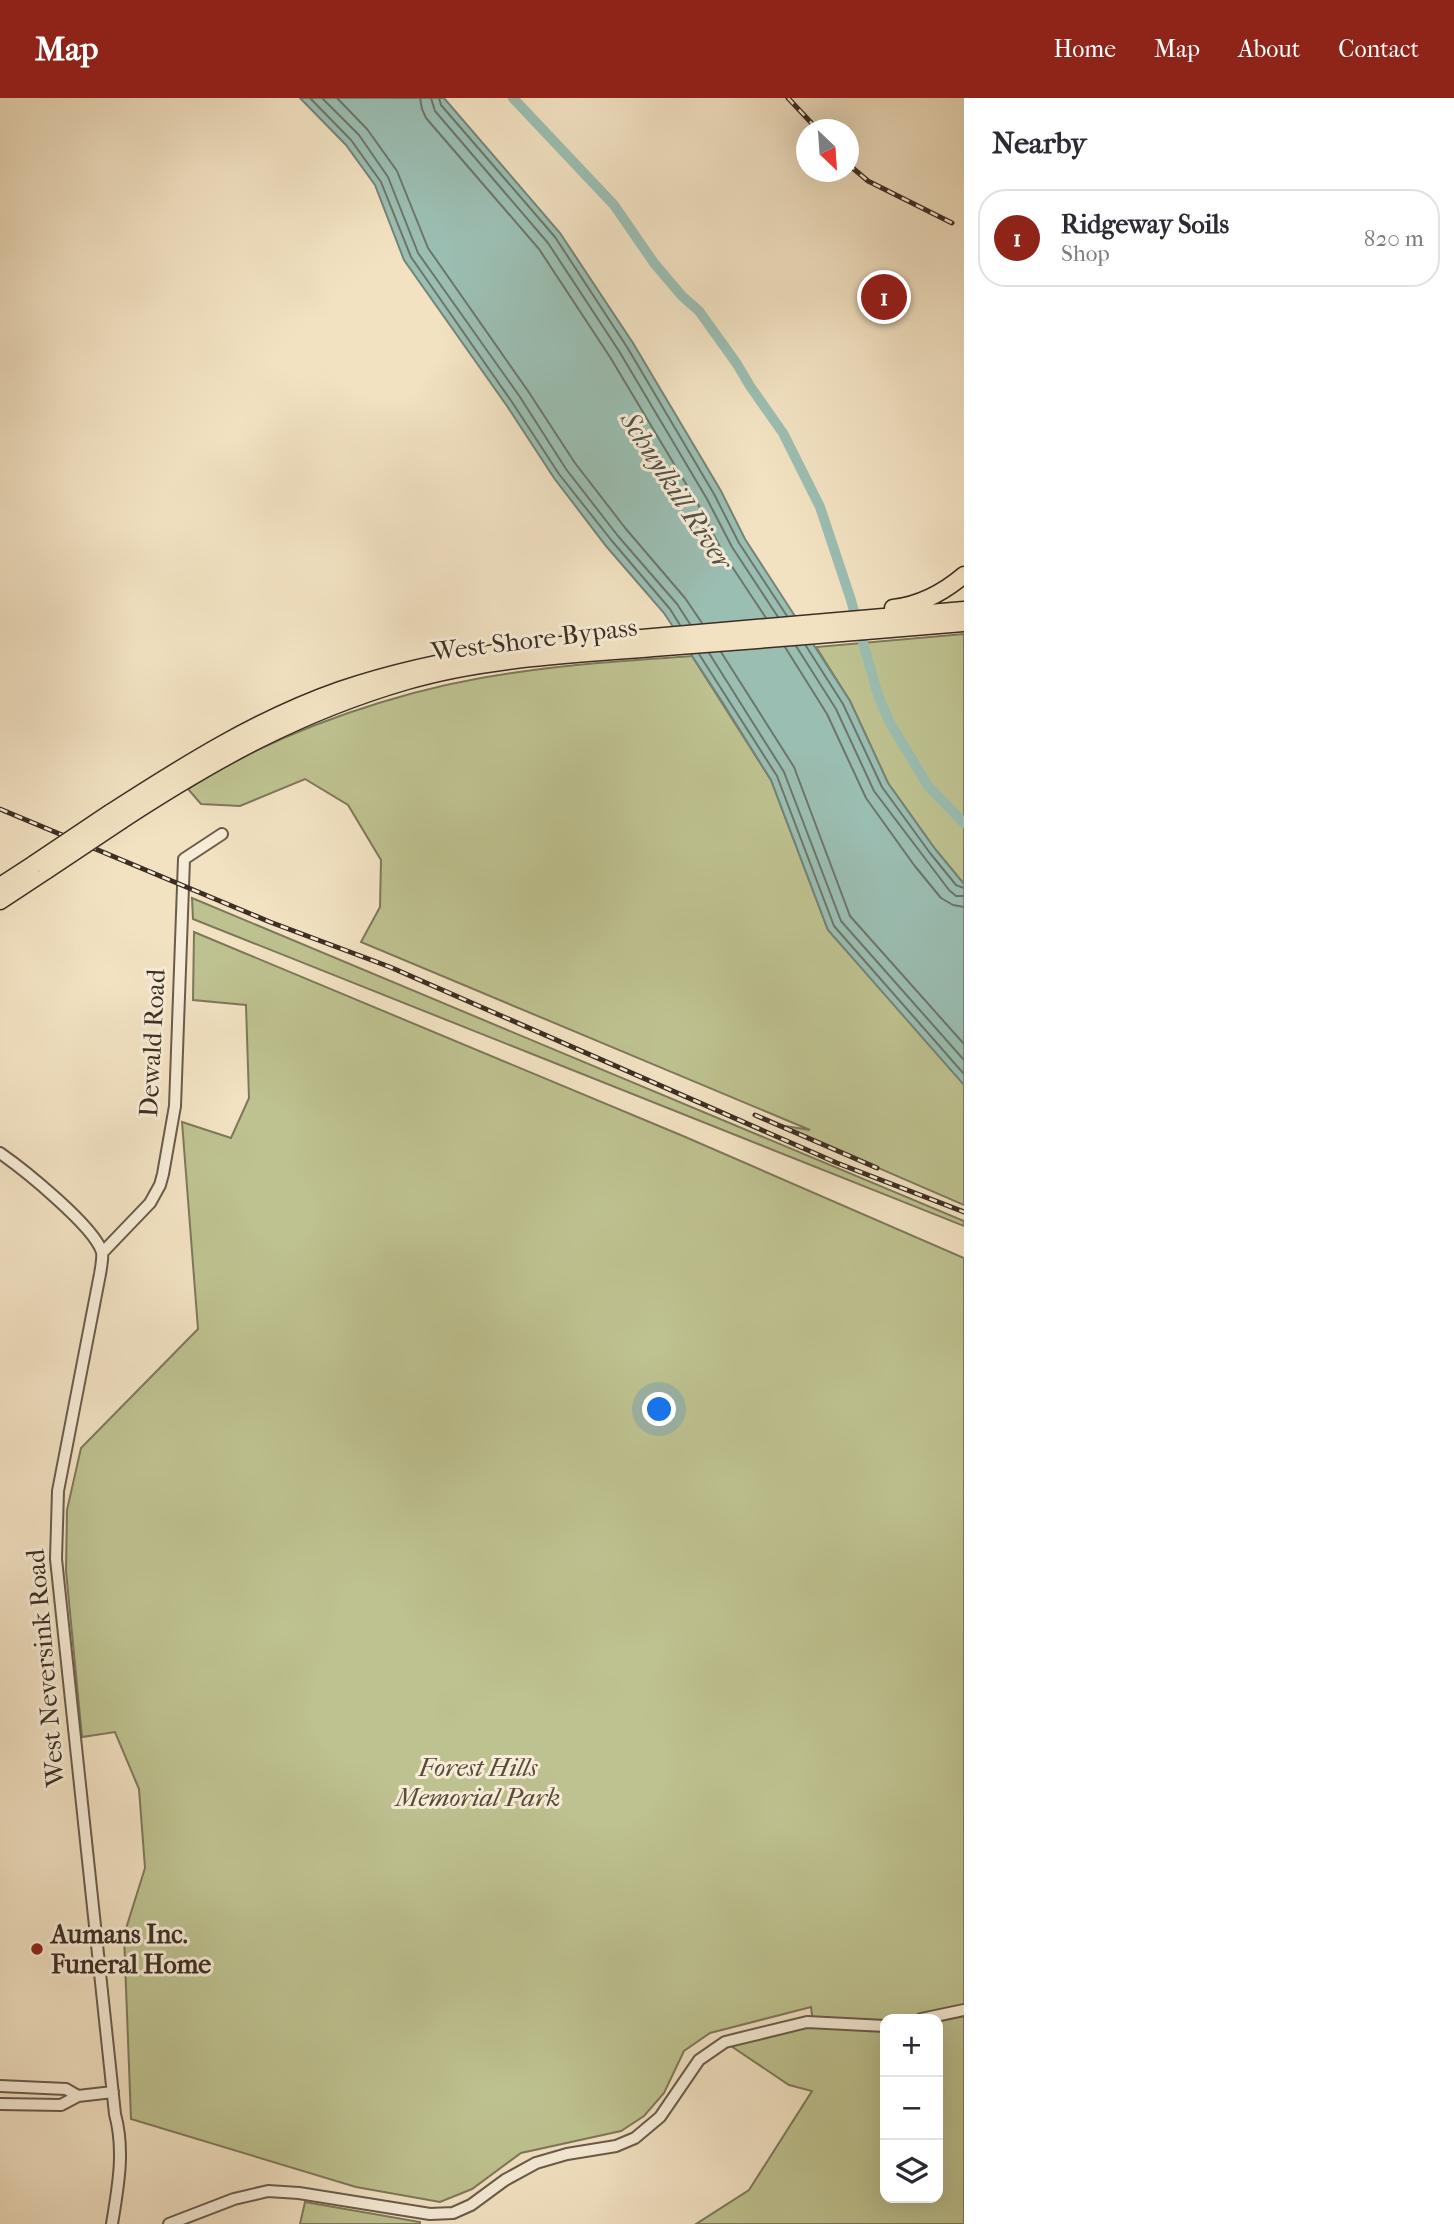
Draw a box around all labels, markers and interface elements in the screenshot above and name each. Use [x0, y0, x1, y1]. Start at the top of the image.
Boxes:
text: Map [35, 30, 98, 69]
text: Home [1054, 35, 1116, 63]
text: Map [1154, 35, 1200, 63]
text: About [1238, 35, 1300, 63]
text: Contact [1338, 35, 1419, 63]
north arrow [796, 119, 859, 182]
text: Nearby [992, 126, 1087, 161]
text: Ridgeway Soils [1061, 209, 1229, 240]
text: 1 [1013, 225, 1021, 252]
text: 820 m [1364, 225, 1424, 252]
text: Shop [1061, 240, 1110, 267]
pin: 1 [861, 271, 907, 323]
water label: Schuylkill River [613, 404, 741, 578]
street label: West Shore Bypass [428, 611, 639, 668]
street label: Dewald Road [133, 967, 172, 1118]
your location [642, 1392, 676, 1426]
street label: West Neversink Road [20, 1547, 71, 1789]
park label: Forest Hills Memorial Park [394, 1752, 560, 1813]
place label: Aumans Inc. Funeral Home [49, 1919, 211, 1980]
marker: Aumans Inc. Funeral Home [29, 1941, 45, 1957]
map controls [880, 2014, 943, 2203]
button: + [880, 2014, 943, 2077]
button: − [880, 2077, 943, 2140]
button: layers [880, 2140, 943, 2203]

